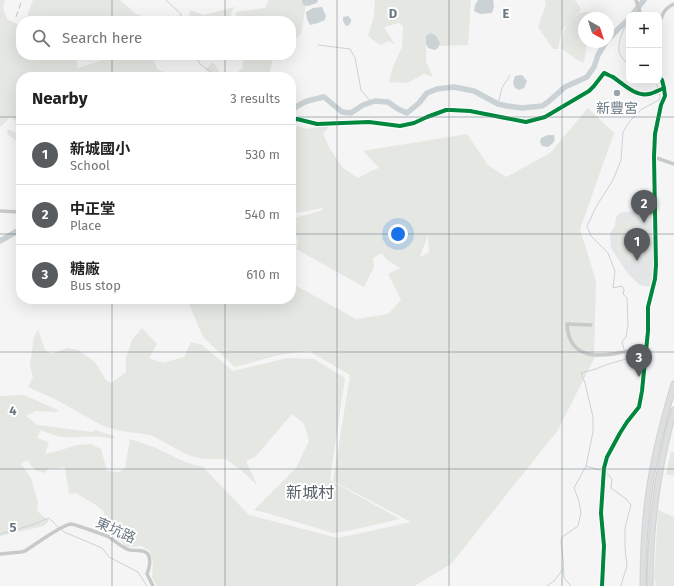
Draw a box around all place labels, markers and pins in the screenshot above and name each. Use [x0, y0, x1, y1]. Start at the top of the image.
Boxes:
marker: 新豐宮 [612, 88, 622, 98]
place label: 新豐宮 [596, 100, 638, 117]
pin: 2 [631, 190, 657, 223]
pin: 1 [624, 228, 650, 261]
pin: 3 [626, 344, 652, 377]

